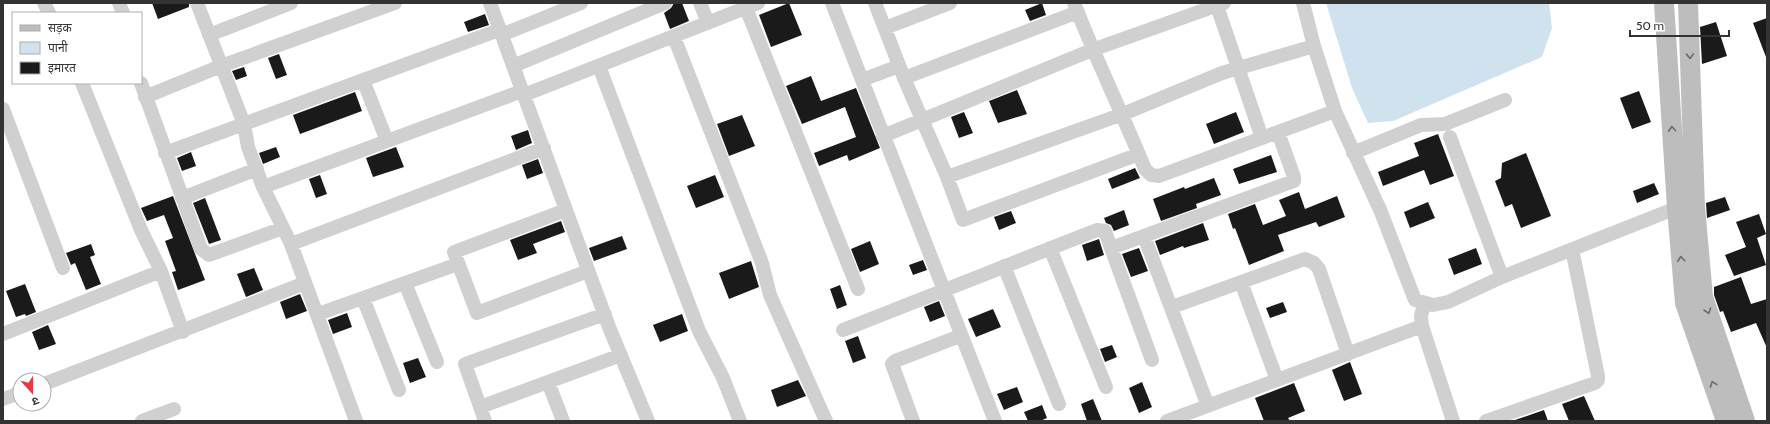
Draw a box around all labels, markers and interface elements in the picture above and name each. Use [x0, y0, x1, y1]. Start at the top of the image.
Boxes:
legend [12, 12, 142, 84]
scale bar [1630, 12, 1729, 38]
text: 50 m [1636, 18, 1664, 33]
text: सड़क [48, 20, 73, 35]
text: पानी [48, 40, 69, 55]
one-way arrow [1686, 53, 1694, 59]
text: इमारत [48, 60, 77, 75]
one-way arrow [1667, 126, 1676, 132]
one-way arrow [1677, 256, 1686, 262]
one-way arrow [1703, 307, 1712, 314]
north arrow [12, 372, 52, 412]
one-way arrow [1709, 381, 1718, 388]
text: उ [30, 394, 41, 409]

